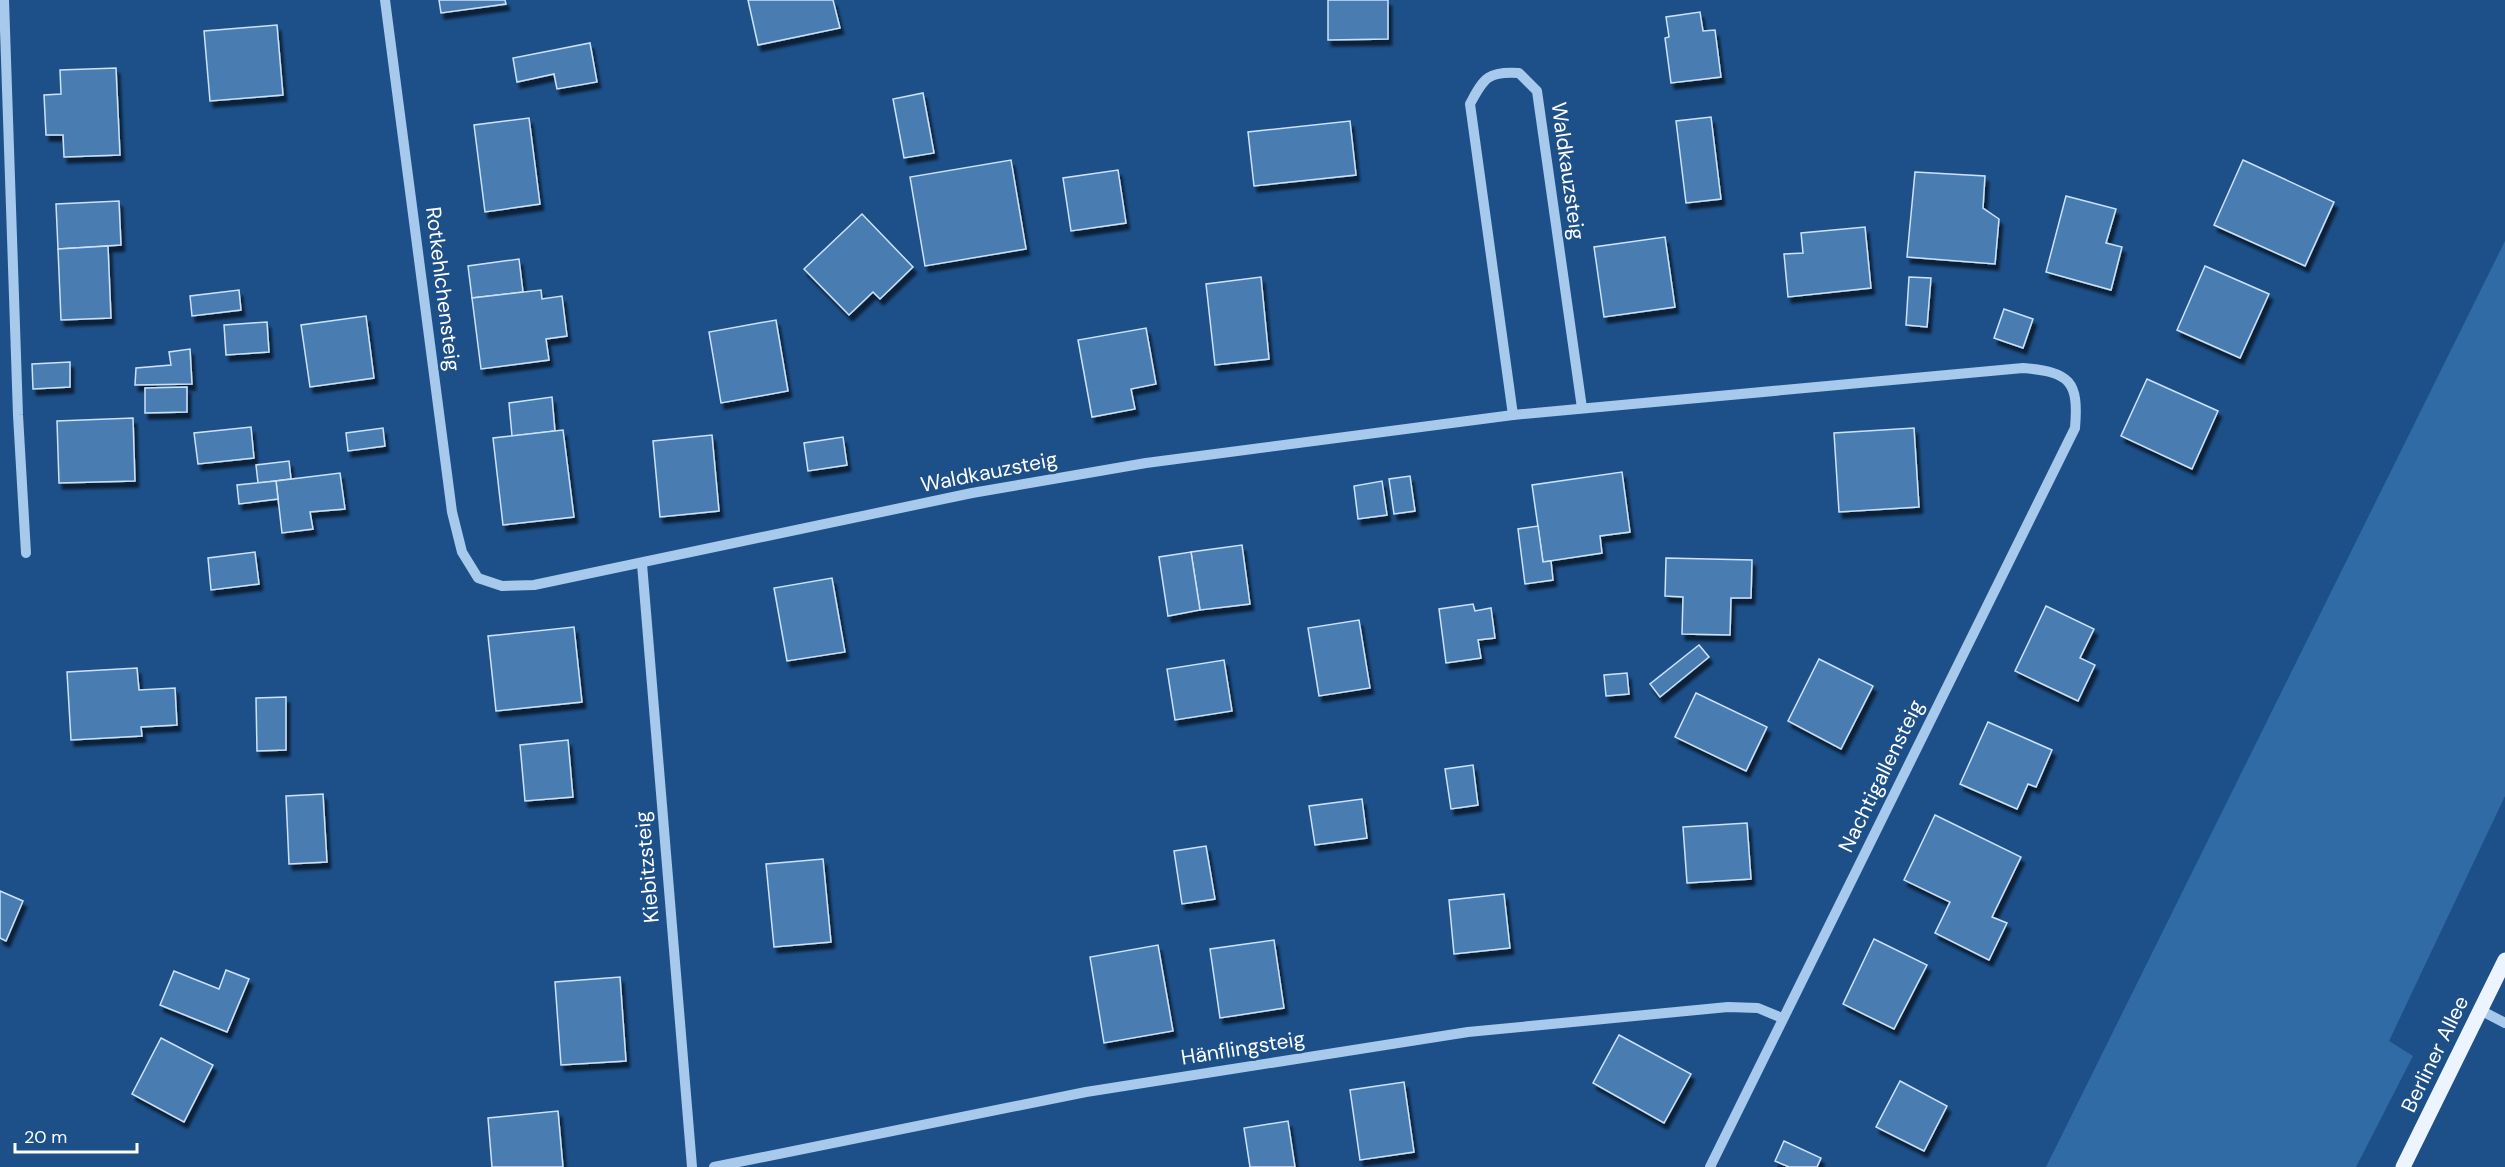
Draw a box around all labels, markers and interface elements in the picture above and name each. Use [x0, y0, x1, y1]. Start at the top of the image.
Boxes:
street label: Waldkauzsteig [1544, 100, 1592, 242]
street label: Rotkehlchensteig [419, 205, 467, 373]
street label: Waldkauzsteig [918, 445, 1060, 499]
street label: Nachtigallensteig [1832, 695, 1930, 857]
street label: Kiebitzsteig [628, 810, 666, 924]
street label: Berliner Allee [2395, 991, 2475, 1117]
street label: Hänflingsteig [1179, 1024, 1307, 1072]
scale bar [15, 1116, 136, 1154]
text: 20 m [24, 1125, 67, 1149]

